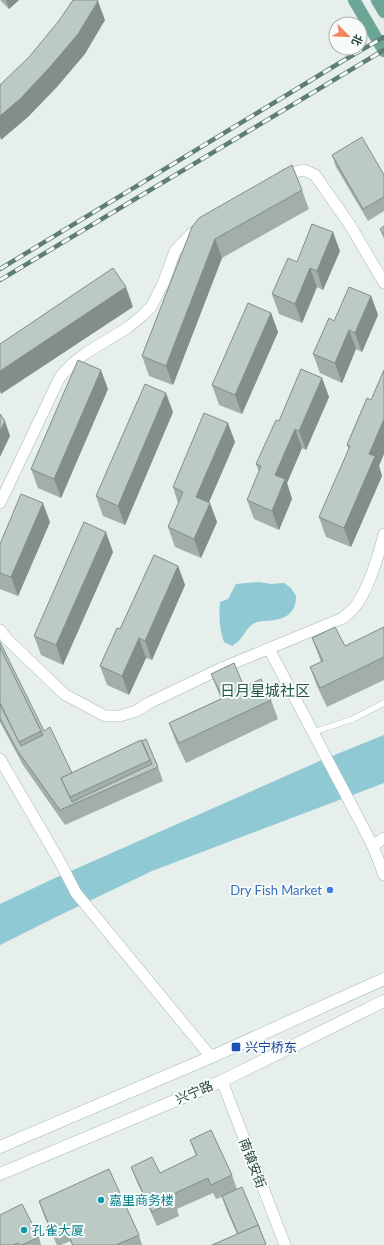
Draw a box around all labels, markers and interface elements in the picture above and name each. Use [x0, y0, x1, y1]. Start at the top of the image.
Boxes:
north arrow [328, 16, 368, 56]
text: 北 [349, 33, 366, 48]
district label: 日月星城社区 [220, 681, 310, 699]
place label: Dry Fish Market [230, 882, 322, 898]
marker: Dry Fish Market [325, 885, 335, 895]
place label: 兴宁桥东 [245, 1039, 297, 1055]
marker: 兴宁桥东 [230, 1041, 242, 1053]
street label: 兴宁路 [173, 1077, 215, 1107]
street label: 南镇安街 [236, 1136, 270, 1190]
place label: 嘉里商务楼 [109, 1192, 174, 1208]
marker: 嘉里商务楼 [96, 1195, 106, 1205]
place label: 孔雀大厦 [32, 1222, 84, 1238]
marker: 孔雀大厦 [19, 1225, 29, 1235]

